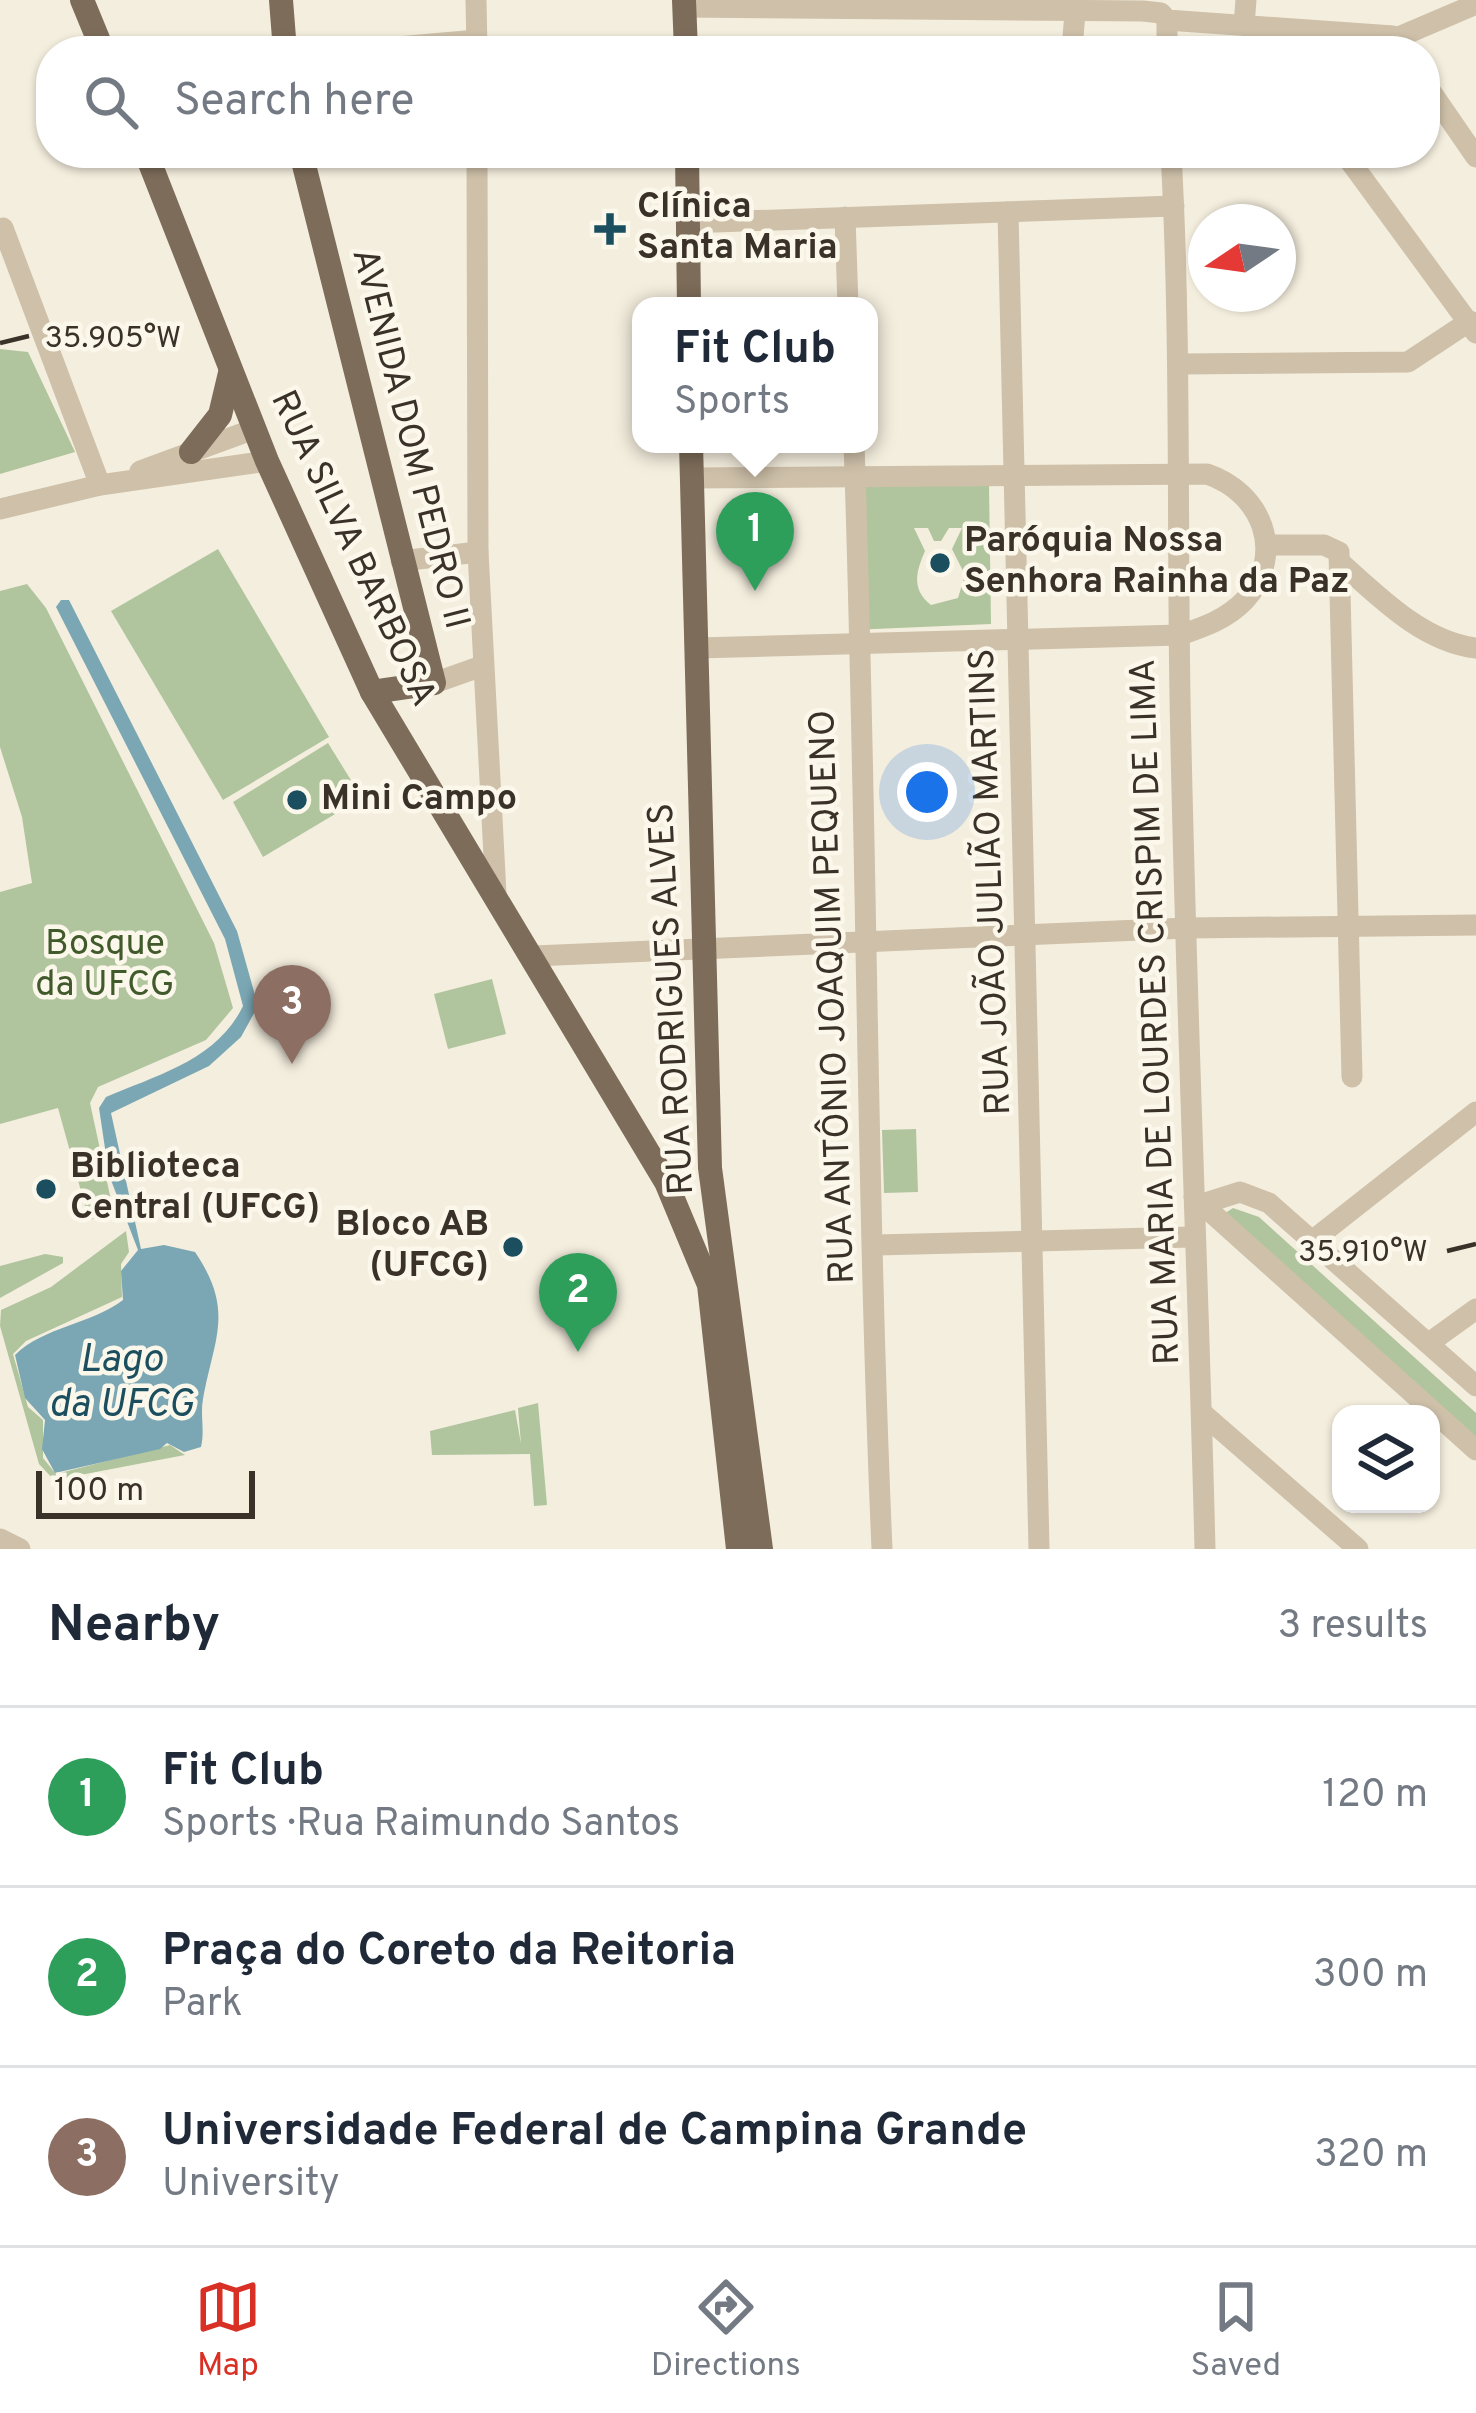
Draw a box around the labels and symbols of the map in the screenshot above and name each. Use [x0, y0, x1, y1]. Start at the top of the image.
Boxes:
place label: Clínica Santa Maria [637, 185, 838, 272]
north arrow [1188, 204, 1296, 312]
marker: Clínica Santa Maria [594, 213, 626, 245]
street label: AVENIDA DOM PEDRO II [339, 244, 479, 634]
text: 35.905°W [45, 321, 181, 358]
street label: RUA SILVA BARBOSA [259, 384, 445, 714]
pin: 1 [716, 492, 794, 591]
place label: Paróquia Nossa Senhora Rainha da Paz [964, 519, 1350, 606]
marker: Paróquia Nossa Senhora Rainha da Paz [927, 550, 953, 576]
street label: RUA JOÃO JULIÃO MARTINS [960, 648, 1023, 1116]
street label: RUA MARIA DE LOURDES CRISPIM DE LIMA [1122, 658, 1192, 1366]
street label: RUA ANTÔNIO JOAQUIM PEQUENO [799, 709, 867, 1285]
your location [897, 762, 957, 822]
place label: Mini Campo [321, 777, 517, 823]
marker: Mini Campo [284, 787, 310, 813]
street label: RUA RODRIGUES ALVES [640, 802, 706, 1196]
park label: Bosque da UFCG [35, 922, 175, 1009]
pin: 3 [253, 965, 331, 1064]
place label: Biblioteca Central (UFCG) [70, 1145, 320, 1232]
marker: Biblioteca Central (UFCG) [33, 1176, 59, 1202]
place label: Bloco AB (UFCG) [335, 1203, 489, 1290]
marker: Bloco AB (UFCG) [500, 1234, 526, 1260]
text: 35.910°W [1298, 1235, 1428, 1272]
pin: 2 [539, 1253, 617, 1352]
water label: Lago da UFCG [49, 1337, 194, 1431]
scale bar [36, 1465, 255, 1518]

